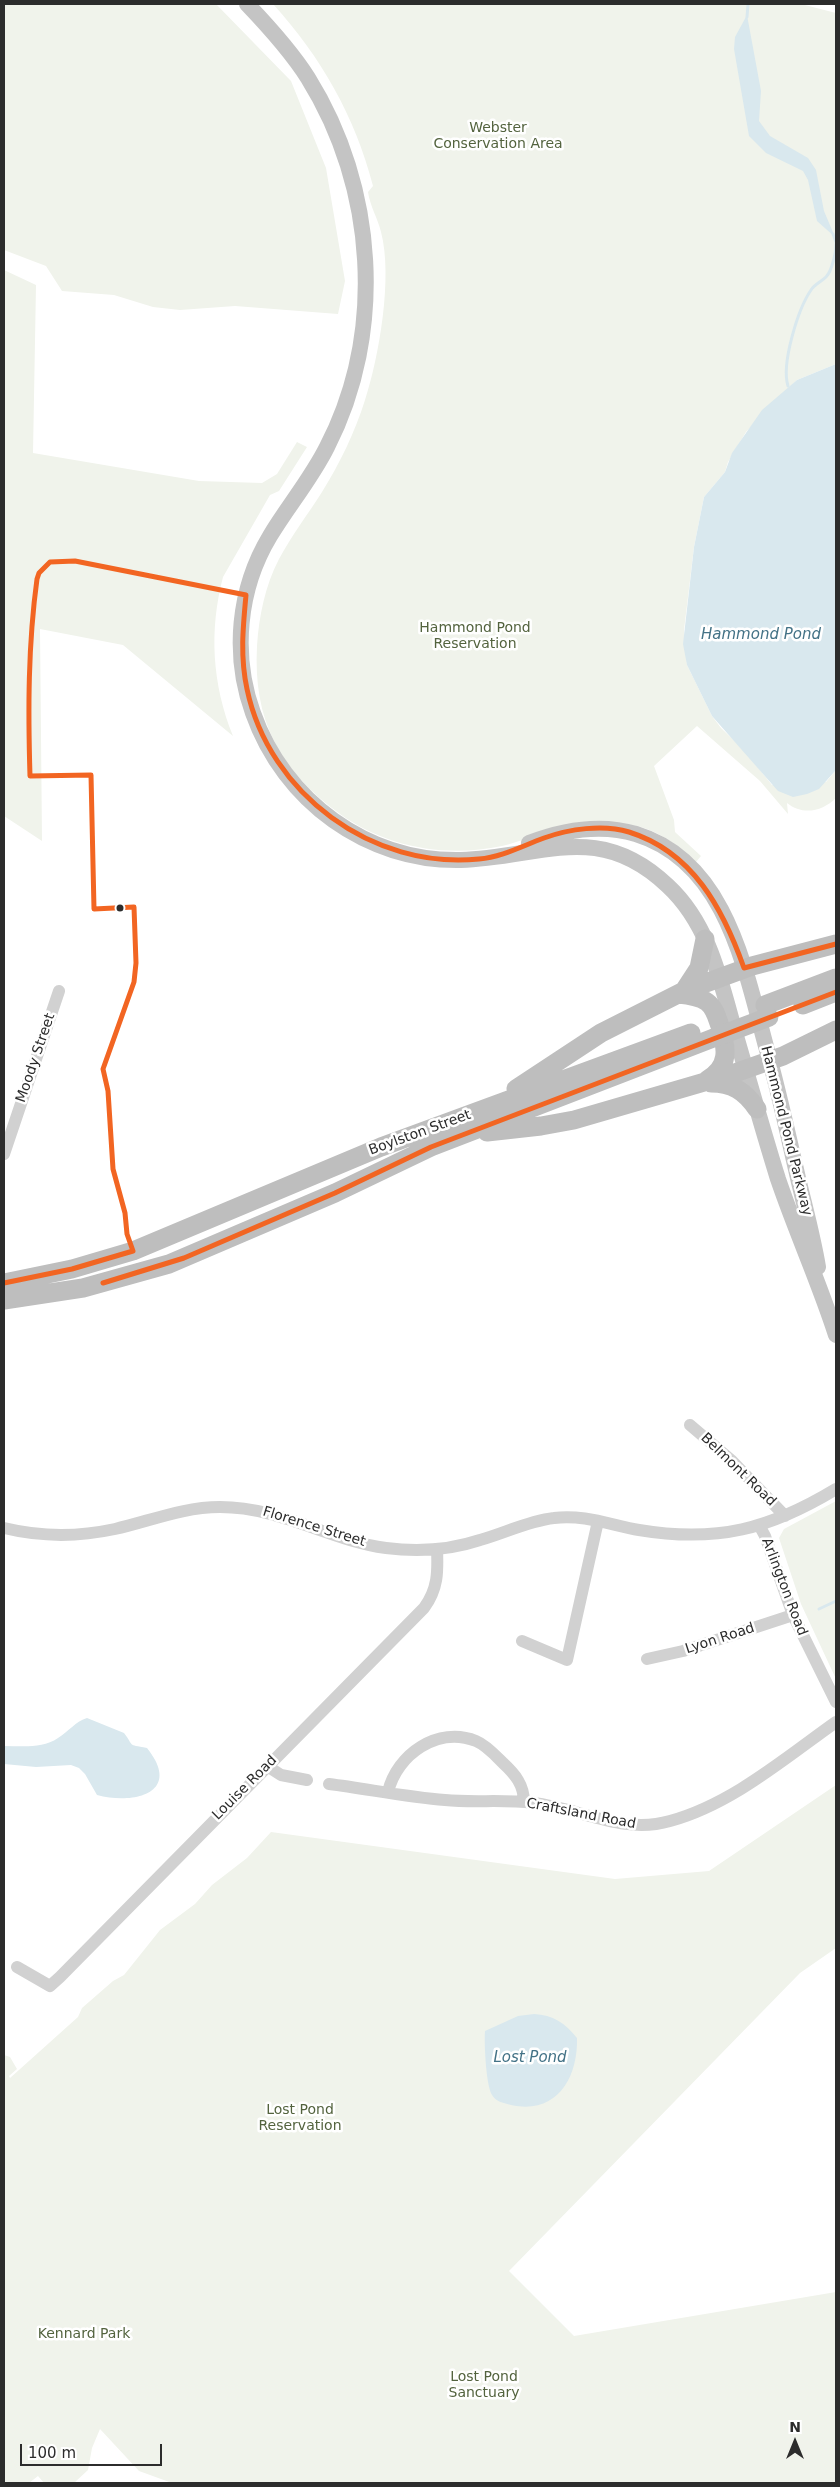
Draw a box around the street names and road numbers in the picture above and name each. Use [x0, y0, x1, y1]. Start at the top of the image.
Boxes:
street label: Moody Street [13, 1011, 59, 1105]
street label: Hammond Pond Parkway [757, 1044, 815, 1218]
street label: Boylston Street [367, 1107, 473, 1159]
street label: Belmont Road [697, 1430, 779, 1510]
street label: Florence Street [261, 1503, 367, 1551]
street label: Arlington Road [758, 1536, 810, 1638]
street label: Lyon Road [683, 1620, 757, 1658]
street label: Louise Road [209, 1752, 281, 1824]
street label: Craftsland Road [525, 1795, 637, 1833]

